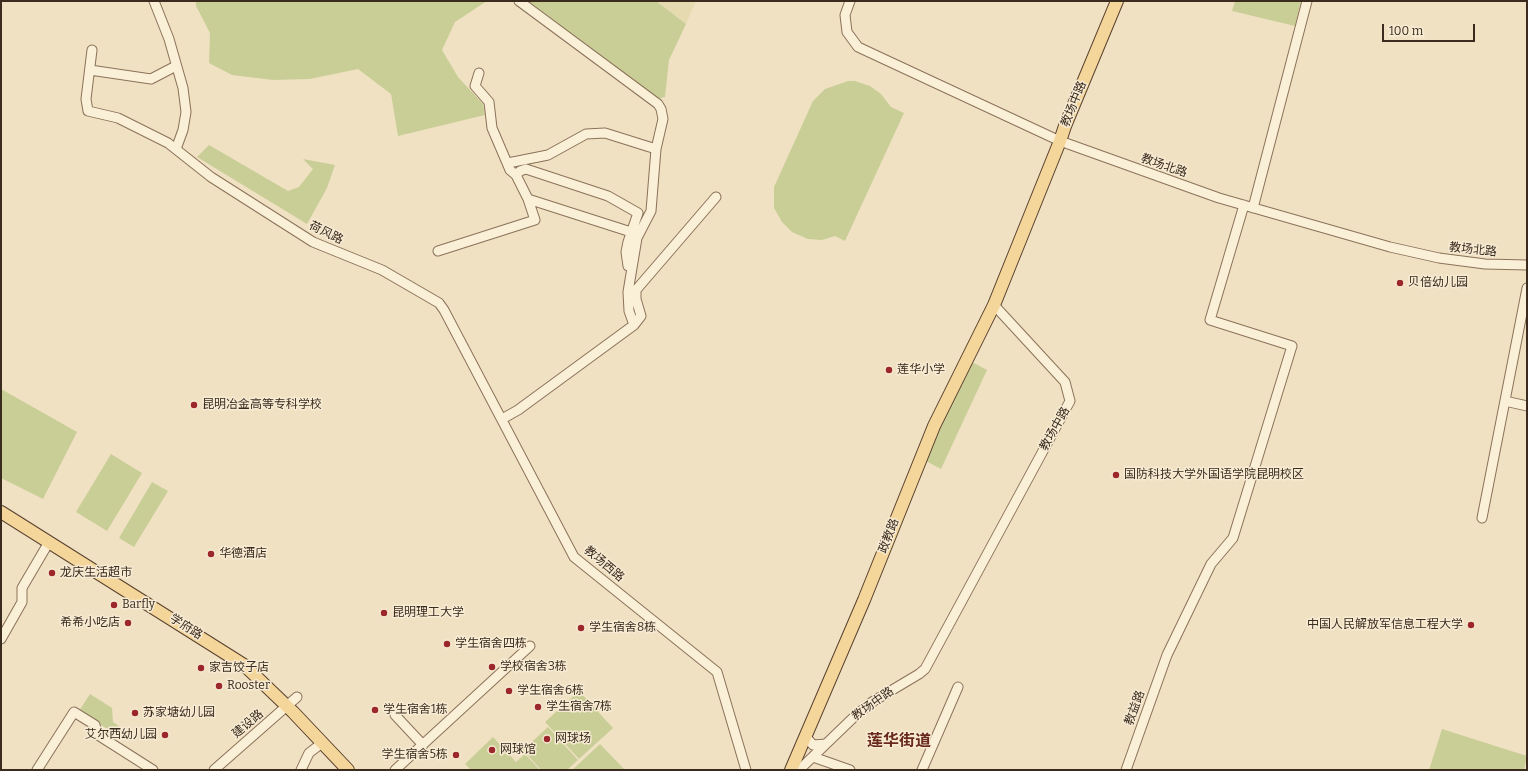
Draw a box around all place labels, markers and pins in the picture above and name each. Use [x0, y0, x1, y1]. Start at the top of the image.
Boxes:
place label: 贝倍幼儿园 [1408, 276, 1468, 290]
marker: 贝倍幼儿园 [1395, 278, 1405, 288]
place label: 莲华小学 [897, 363, 945, 377]
marker: 莲华小学 [884, 365, 894, 375]
place label: 昆明冶金高等专科学校 [202, 398, 322, 412]
marker: 昆明冶金高等专科学校 [189, 400, 199, 410]
place label: 国防科技大学外国语学院昆明校区 [1124, 468, 1304, 482]
marker: 国防科技大学外国语学院昆明校区 [1111, 470, 1121, 480]
place label: 华德酒店 [219, 547, 267, 561]
marker: 华德酒店 [206, 549, 216, 559]
place label: 龙庆生活超市 [60, 566, 132, 580]
marker: 龙庆生活超市 [47, 568, 57, 578]
place label: Barfly [122, 598, 155, 612]
marker: Barfly [109, 600, 119, 610]
place label: 昆明理工大学 [392, 606, 464, 620]
marker: 昆明理工大学 [379, 608, 389, 618]
place label: 希希小吃店 [60, 616, 120, 630]
marker: 希希小吃店 [123, 618, 133, 628]
place label: 中国人民解放军信息工程大学 [1307, 618, 1463, 632]
marker: 中国人民解放军信息工程大学 [1466, 620, 1476, 630]
place label: 学生宿舍8栋 [589, 621, 656, 635]
marker: 学生宿舍8栋 [576, 623, 586, 633]
place label: 学生宿舍四栋 [455, 637, 527, 651]
marker: 学生宿舍四栋 [442, 639, 452, 649]
place label: 学校宿舍3栋 [500, 660, 567, 674]
place label: 家吉饺子店 [209, 661, 269, 675]
marker: 学校宿舍3栋 [487, 662, 497, 672]
marker: 家吉饺子店 [196, 663, 206, 673]
place label: Rooster [227, 679, 270, 693]
marker: Rooster [214, 681, 224, 691]
place label: 学生宿舍6栋 [517, 684, 584, 698]
marker: 学生宿舍6栋 [504, 686, 514, 696]
place label: 学生宿舍7栋 [546, 700, 612, 714]
marker: 学生宿舍7栋 [533, 702, 543, 712]
place label: 学生宿舍1栋 [383, 703, 448, 717]
marker: 学生宿舍1栋 [370, 705, 380, 715]
place label: 苏家塘幼儿园 [143, 706, 215, 720]
marker: 苏家塘幼儿园 [130, 708, 140, 718]
place label: 艾尔西幼儿园 [85, 728, 157, 742]
marker: 艾尔西幼儿园 [160, 730, 170, 740]
place label: 网球场 [555, 732, 591, 746]
marker: 网球场 [542, 734, 552, 744]
place label: 网球馆 [500, 743, 536, 757]
marker: 网球馆 [487, 745, 497, 755]
place label: 学生宿舍5栋 [382, 748, 448, 762]
marker: 学生宿舍5栋 [451, 750, 461, 760]

